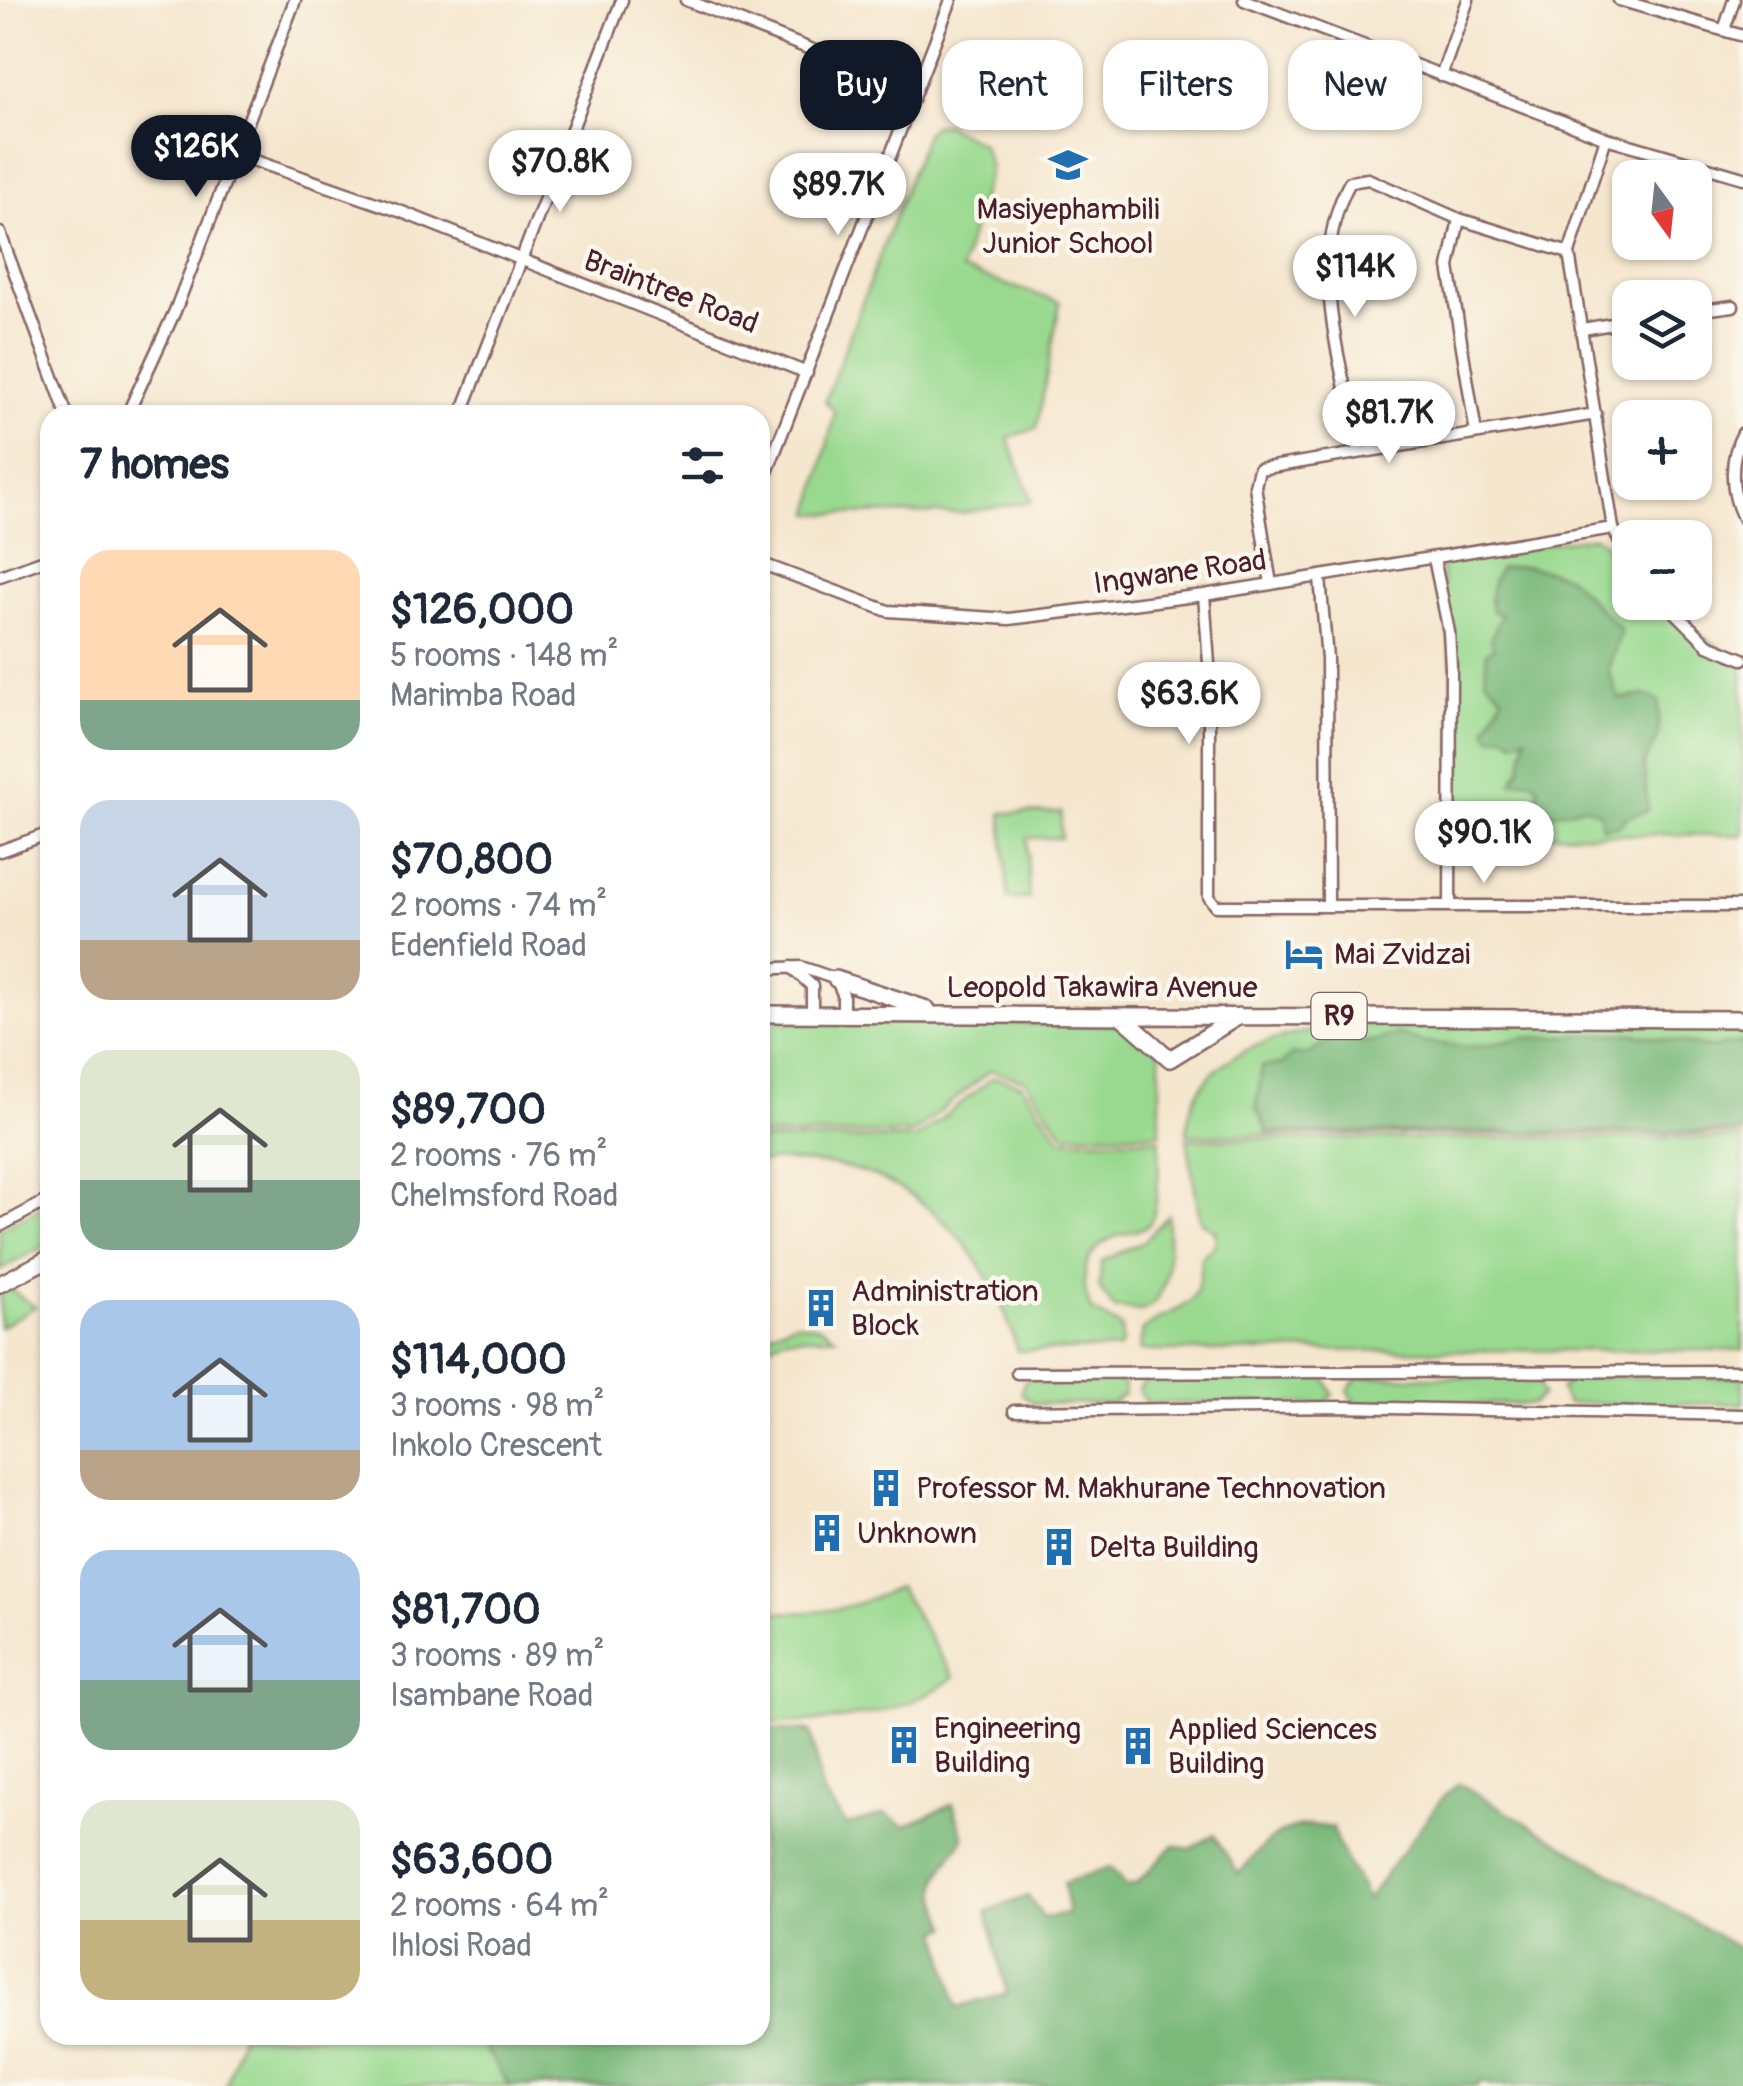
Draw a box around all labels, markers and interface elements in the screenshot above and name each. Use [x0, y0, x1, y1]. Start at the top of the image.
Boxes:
chip: Buy [800, 40, 922, 130]
chip: Rent [942, 40, 1083, 130]
chip: Filters [1103, 40, 1268, 130]
chip: New [1288, 40, 1422, 130]
pin: $126K [126, 115, 266, 200]
text: $126K [153, 127, 239, 167]
pin: $70.8K [479, 130, 641, 215]
text: $70.8K [511, 142, 609, 182]
school or university icon: Masiyephambili Junior School [1047, 144, 1089, 186]
pin: $89.7K [757, 153, 919, 238]
north arrow [1612, 160, 1712, 260]
map controls [1612, 160, 1712, 620]
text: $89.7K [791, 165, 885, 205]
place label: Masiyephambili Junior School [977, 191, 1160, 262]
pin: $114K [1285, 235, 1425, 320]
street label: Braintree Road [579, 242, 763, 342]
text: $114K [1315, 247, 1395, 287]
button: layers [1612, 280, 1712, 380]
pin: $81.7K [1308, 381, 1470, 466]
text: $81.7K [1344, 393, 1434, 433]
button: + [1612, 400, 1712, 500]
icon: filters [675, 438, 730, 493]
text: 7 homes [80, 439, 229, 491]
button: − [1612, 520, 1712, 620]
street label: Ingwane Road [1091, 542, 1269, 602]
text: $126,000 [390, 584, 574, 636]
icon: home [160, 590, 280, 710]
text: 5 rooms · 148 m² [390, 636, 618, 676]
pin: $63.6K [1108, 662, 1270, 747]
text: $63.6K [1140, 674, 1238, 714]
text: Marimba Road [390, 676, 577, 716]
pin: $90.1K [1403, 801, 1565, 886]
text: $90.1K [1437, 813, 1531, 853]
text: $70,800 [390, 834, 553, 886]
icon: home [160, 840, 280, 960]
text: 2 rooms · 74 m² [390, 886, 607, 926]
text: Edenfield Road [390, 926, 587, 966]
hotel icon: Mai Zvidzai [1283, 933, 1325, 975]
place label: Mai Zvidzai [1334, 936, 1470, 973]
street label: Leopold Takawira Avenue [947, 969, 1258, 1006]
road number: R9 [1312, 993, 1366, 1039]
text: $89,700 [390, 1084, 546, 1136]
icon: home [160, 1090, 280, 1210]
text: 2 rooms · 76 m² [390, 1136, 607, 1176]
text: Chelmsford Road [390, 1176, 618, 1216]
place label: Administration Block [851, 1273, 1039, 1344]
building icon: Administration Block [800, 1287, 842, 1329]
text: $114,000 [390, 1334, 567, 1386]
icon: home [160, 1340, 280, 1460]
text: 3 rooms · 98 m² [390, 1386, 604, 1426]
text: Inkolo Crescent [390, 1426, 602, 1466]
building icon: Professor M. Makhurane Technovation [865, 1467, 907, 1509]
place label: Professor M. Makhurane Technovation [916, 1470, 1386, 1507]
building icon: Unknown [806, 1512, 848, 1554]
place label: Unknown [857, 1515, 977, 1552]
building icon: Delta Building [1038, 1526, 1080, 1568]
place label: Delta Building [1089, 1529, 1259, 1566]
text: $81,700 [390, 1584, 541, 1636]
icon: home [160, 1590, 280, 1710]
text: 3 rooms · 89 m² [390, 1636, 604, 1676]
text: Isambane Road [390, 1676, 593, 1716]
place label: Engineering Building [934, 1710, 1081, 1781]
place label: Applied Sciences Building [1168, 1711, 1377, 1782]
building icon: Engineering Building [883, 1724, 925, 1766]
building icon: Applied Sciences Building [1117, 1725, 1159, 1767]
text: $63,600 [390, 1834, 553, 1886]
icon: home [160, 1840, 280, 1960]
text: 2 rooms · 64 m² [390, 1886, 609, 1926]
text: Ihlosi Road [390, 1926, 532, 1966]

